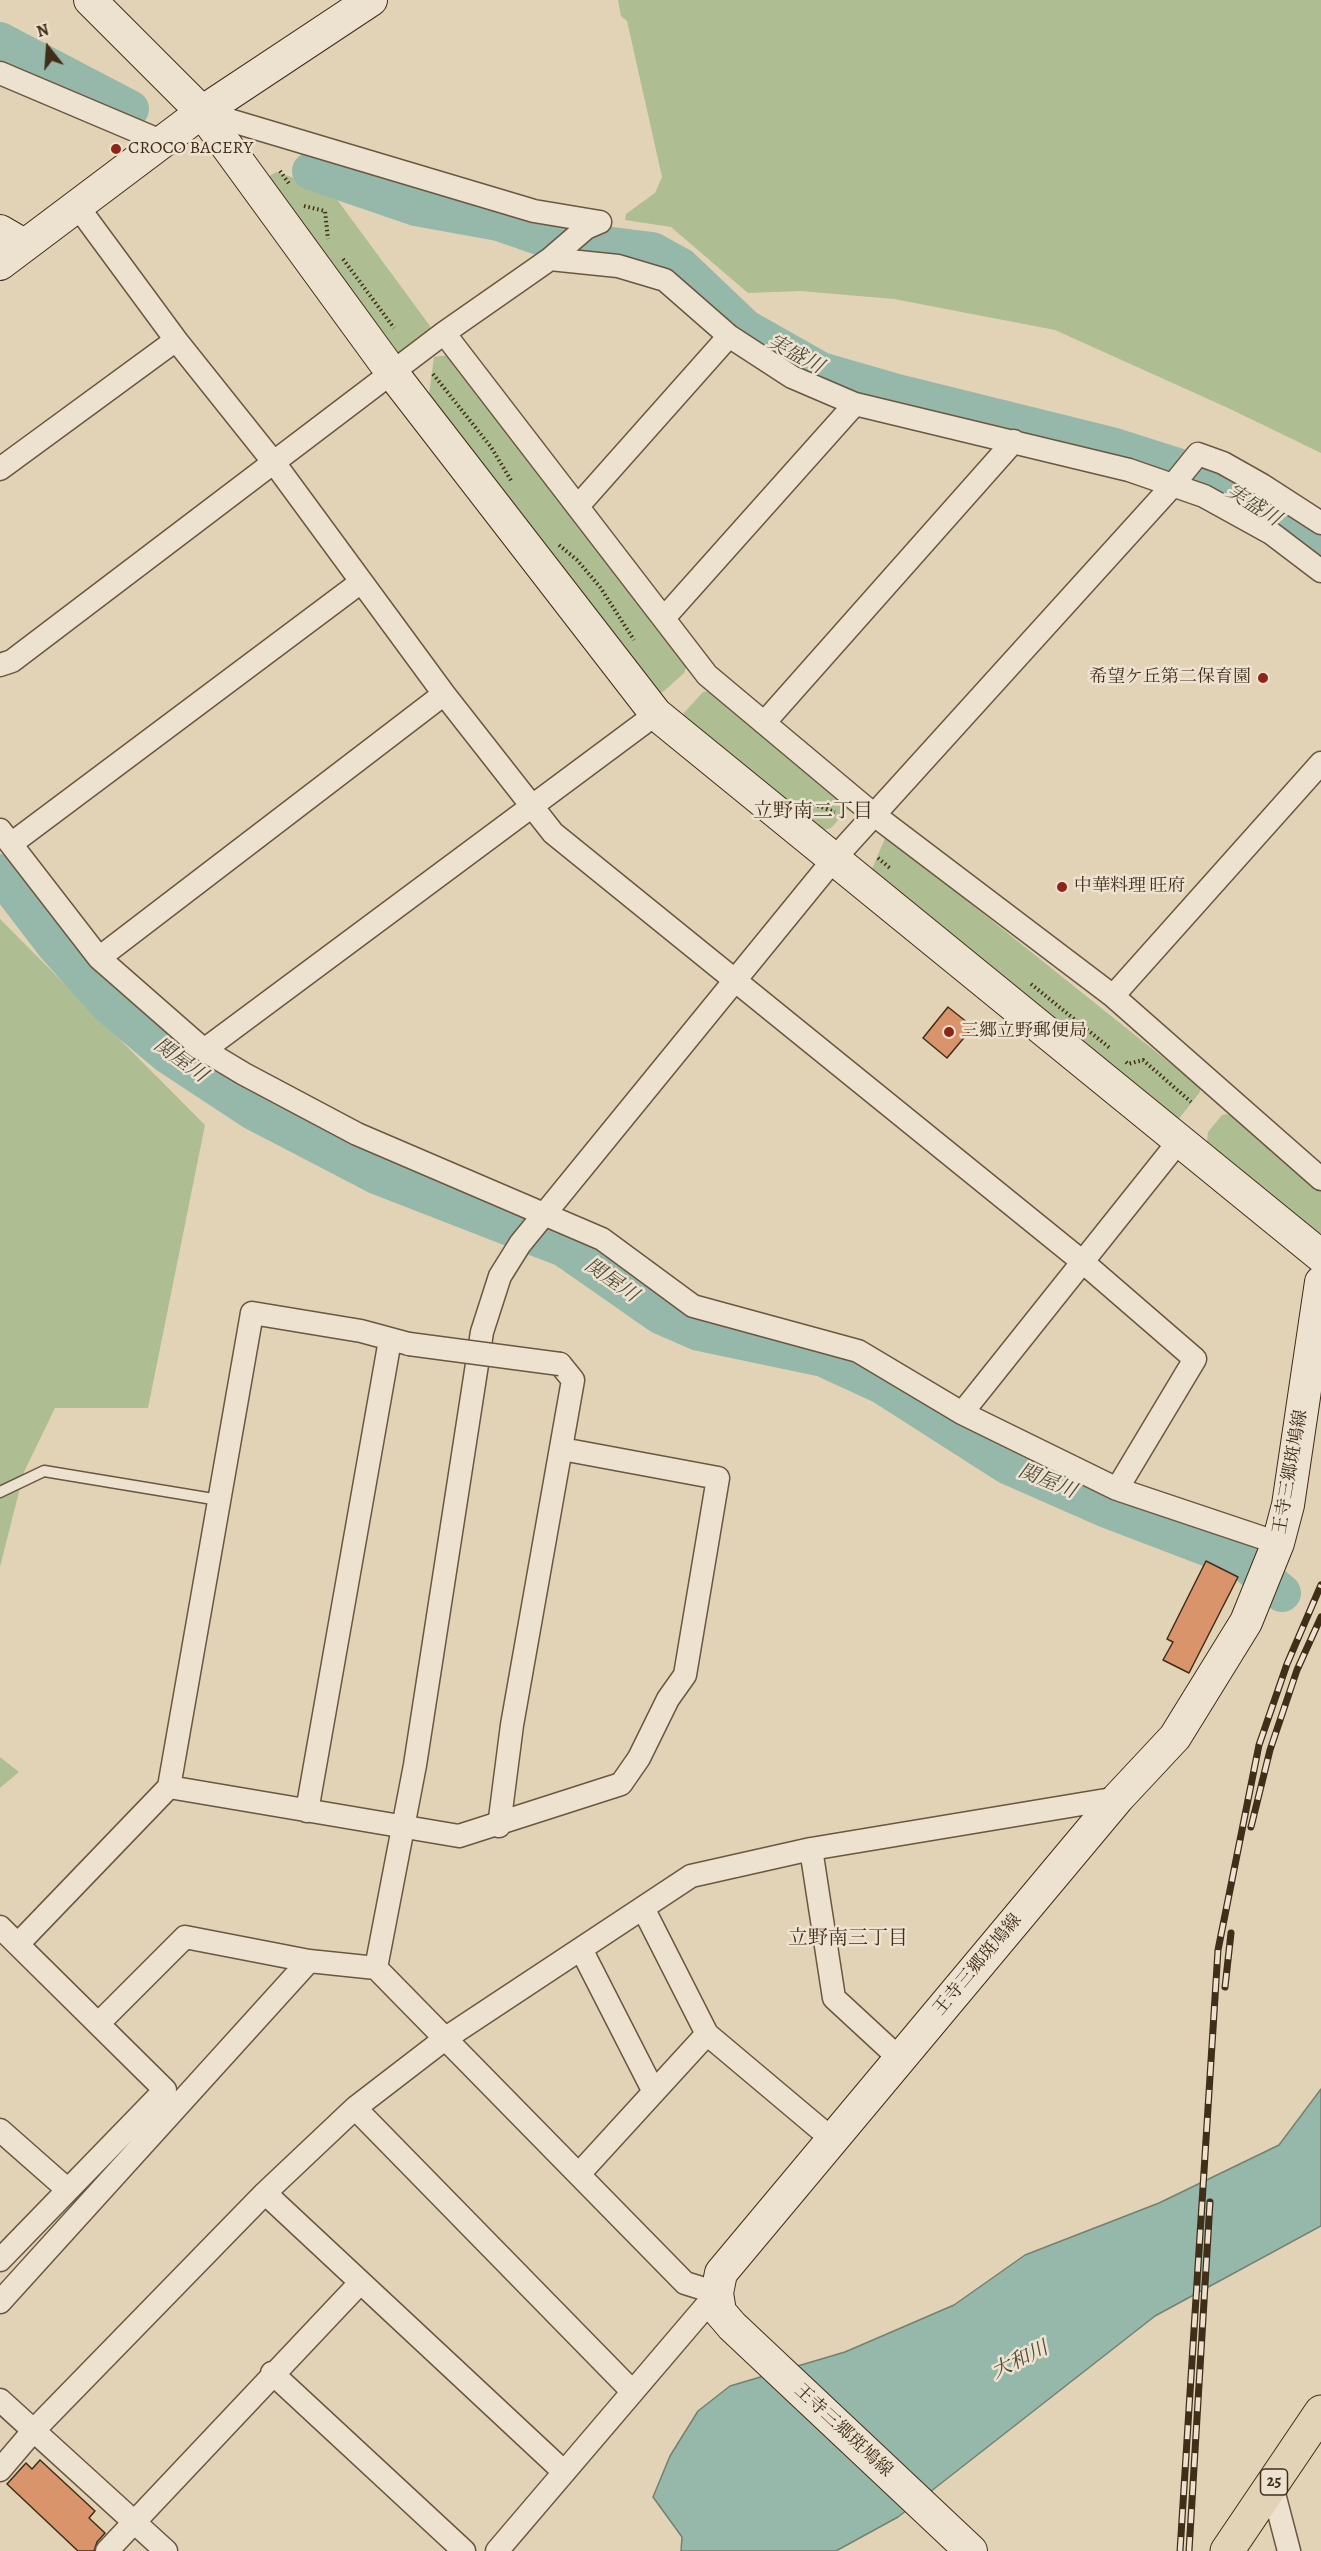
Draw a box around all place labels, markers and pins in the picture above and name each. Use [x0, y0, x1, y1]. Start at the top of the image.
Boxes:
place label: CROCO BACERY [128, 138, 253, 160]
marker: CROCO BACERY [109, 142, 123, 156]
place label: 希望ケ丘第二保育園 [1089, 667, 1251, 689]
marker: 希望ケ丘第二保育園 [1256, 671, 1270, 685]
place label: 中華料理 旺府 [1074, 876, 1186, 898]
marker: 中華料理 旺府 [1055, 880, 1069, 894]
place label: 三郷立野郵便局 [961, 1021, 1087, 1043]
marker: 三郷立野郵便局 [942, 1025, 956, 1039]

